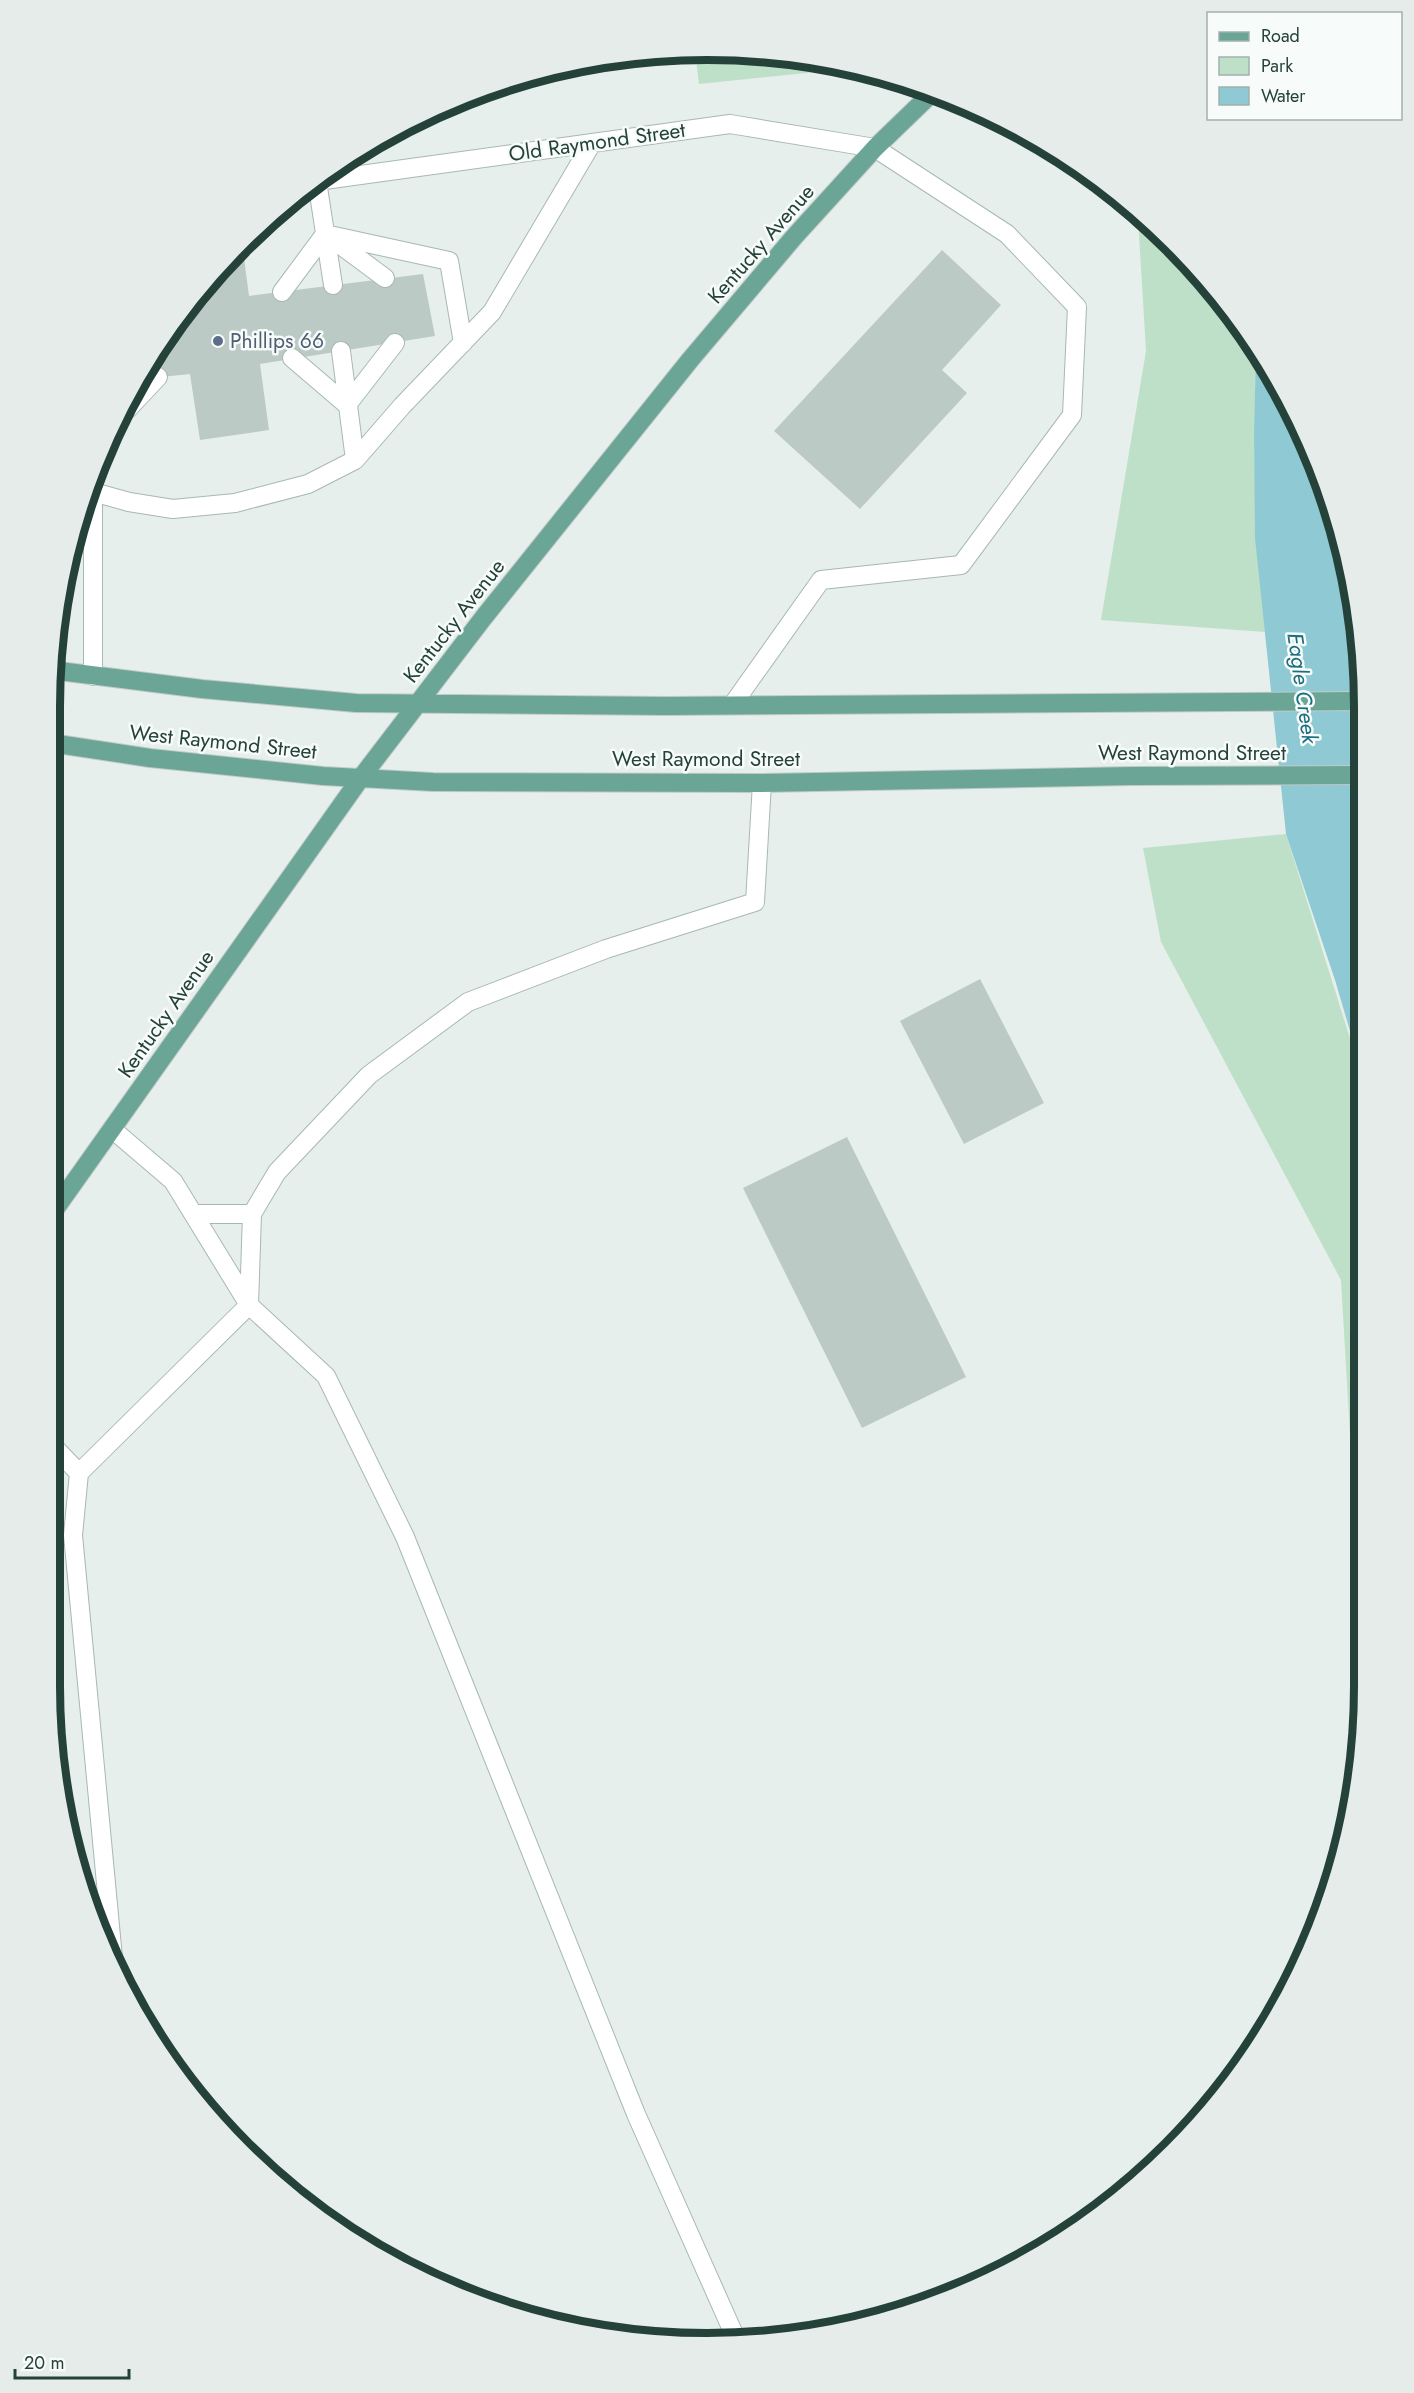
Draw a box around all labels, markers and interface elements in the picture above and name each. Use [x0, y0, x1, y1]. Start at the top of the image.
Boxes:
legend [1207, 12, 1402, 120]
text: Road [1261, 23, 1300, 49]
text: Park [1261, 53, 1293, 79]
text: Water [1261, 83, 1306, 109]
street label: Old Raymond Street [507, 115, 687, 169]
street label: Kentucky Avenue [701, 178, 822, 310]
place label: Phillips 66 [230, 326, 324, 356]
marker: Phillips 66 [211, 334, 225, 348]
street label: Kentucky Avenue [396, 553, 512, 689]
water label: Eagle Creek [1279, 630, 1327, 747]
street label: West Raymond Street [128, 717, 318, 767]
street label: West Raymond Street [1098, 738, 1286, 768]
street label: West Raymond Street [612, 744, 800, 774]
street label: Kentucky Avenue [111, 944, 221, 1084]
scale bar [15, 2342, 129, 2380]
text: 20 m [24, 2350, 64, 2376]

